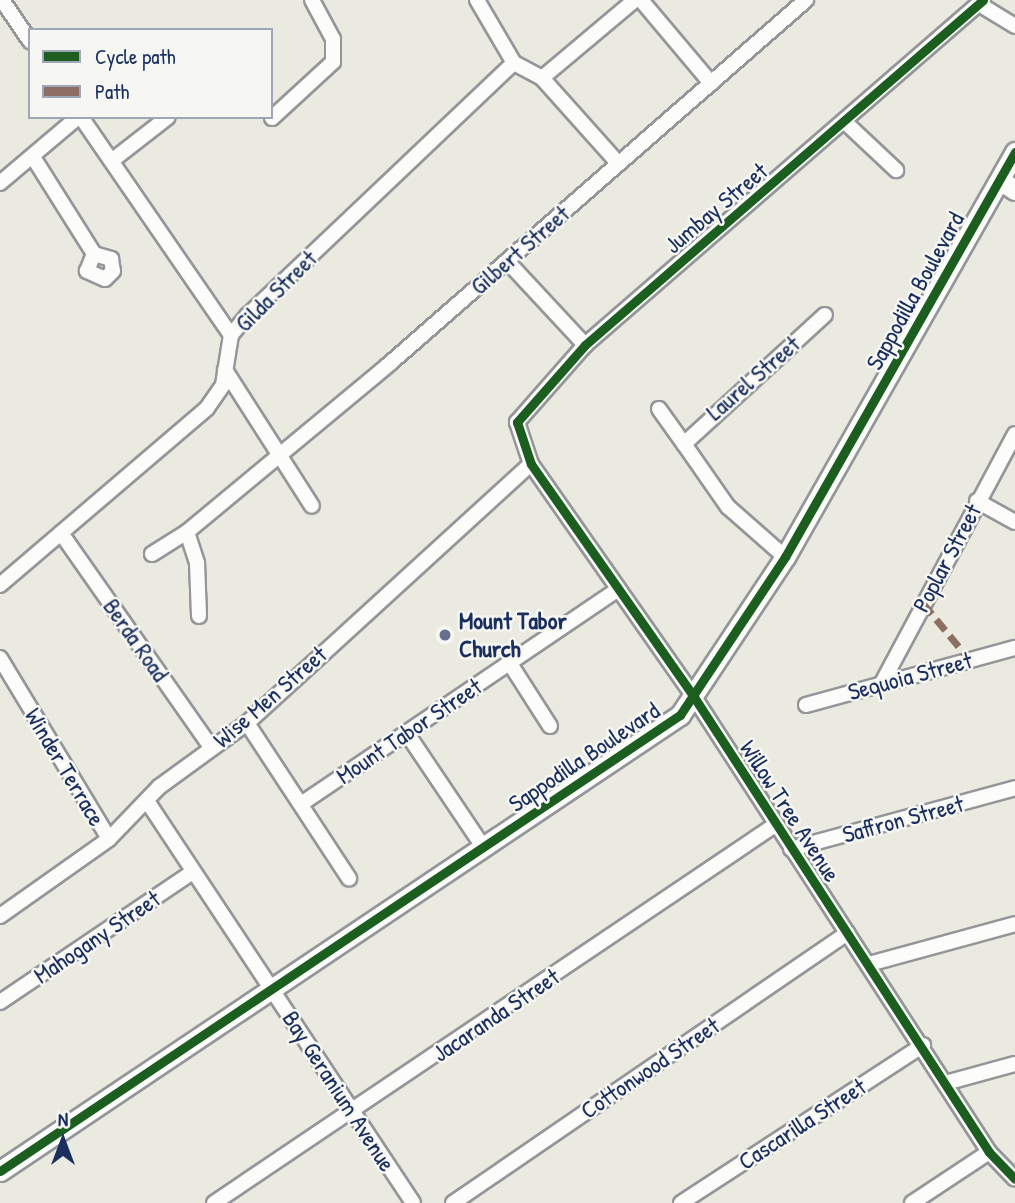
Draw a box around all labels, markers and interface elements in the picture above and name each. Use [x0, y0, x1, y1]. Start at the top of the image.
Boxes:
legend [28, 28, 273, 119]
text: Cycle path [95, 42, 176, 71]
text: Path [95, 77, 129, 106]
street label: Jumbay Street [659, 157, 773, 259]
street label: Gilbert Street [465, 199, 575, 301]
street label: Sappodilla Boulevard [860, 207, 970, 375]
street label: Gilda Street [229, 244, 323, 338]
street label: Laurel Street [700, 330, 806, 426]
street label: Poplar Street [907, 499, 987, 617]
street label: Berda Road [97, 593, 175, 687]
place label: Mount Tabor Church [459, 607, 567, 663]
marker: Mount Tabor Church [437, 627, 453, 643]
street label: Wise Men Street [208, 640, 332, 754]
street label: Sequoia Street [845, 646, 975, 706]
street label: Mount Tabor Street [331, 672, 487, 790]
street label: Sappodilla Boulevard [503, 696, 665, 818]
street label: Winder Terrace [19, 703, 111, 831]
street label: Willow Tree Avenue [734, 735, 846, 887]
street label: Saffron Street [839, 789, 967, 849]
street label: Mahogany Street [28, 884, 166, 990]
street label: Jacaranda Street [427, 962, 565, 1068]
street label: Bay Geranium Avenue [276, 1005, 402, 1177]
street label: Cottonwood Street [575, 1011, 725, 1125]
street label: Cascarilla Street [733, 1072, 871, 1176]
north arrow [28, 1105, 98, 1175]
text: N [58, 1106, 68, 1132]

